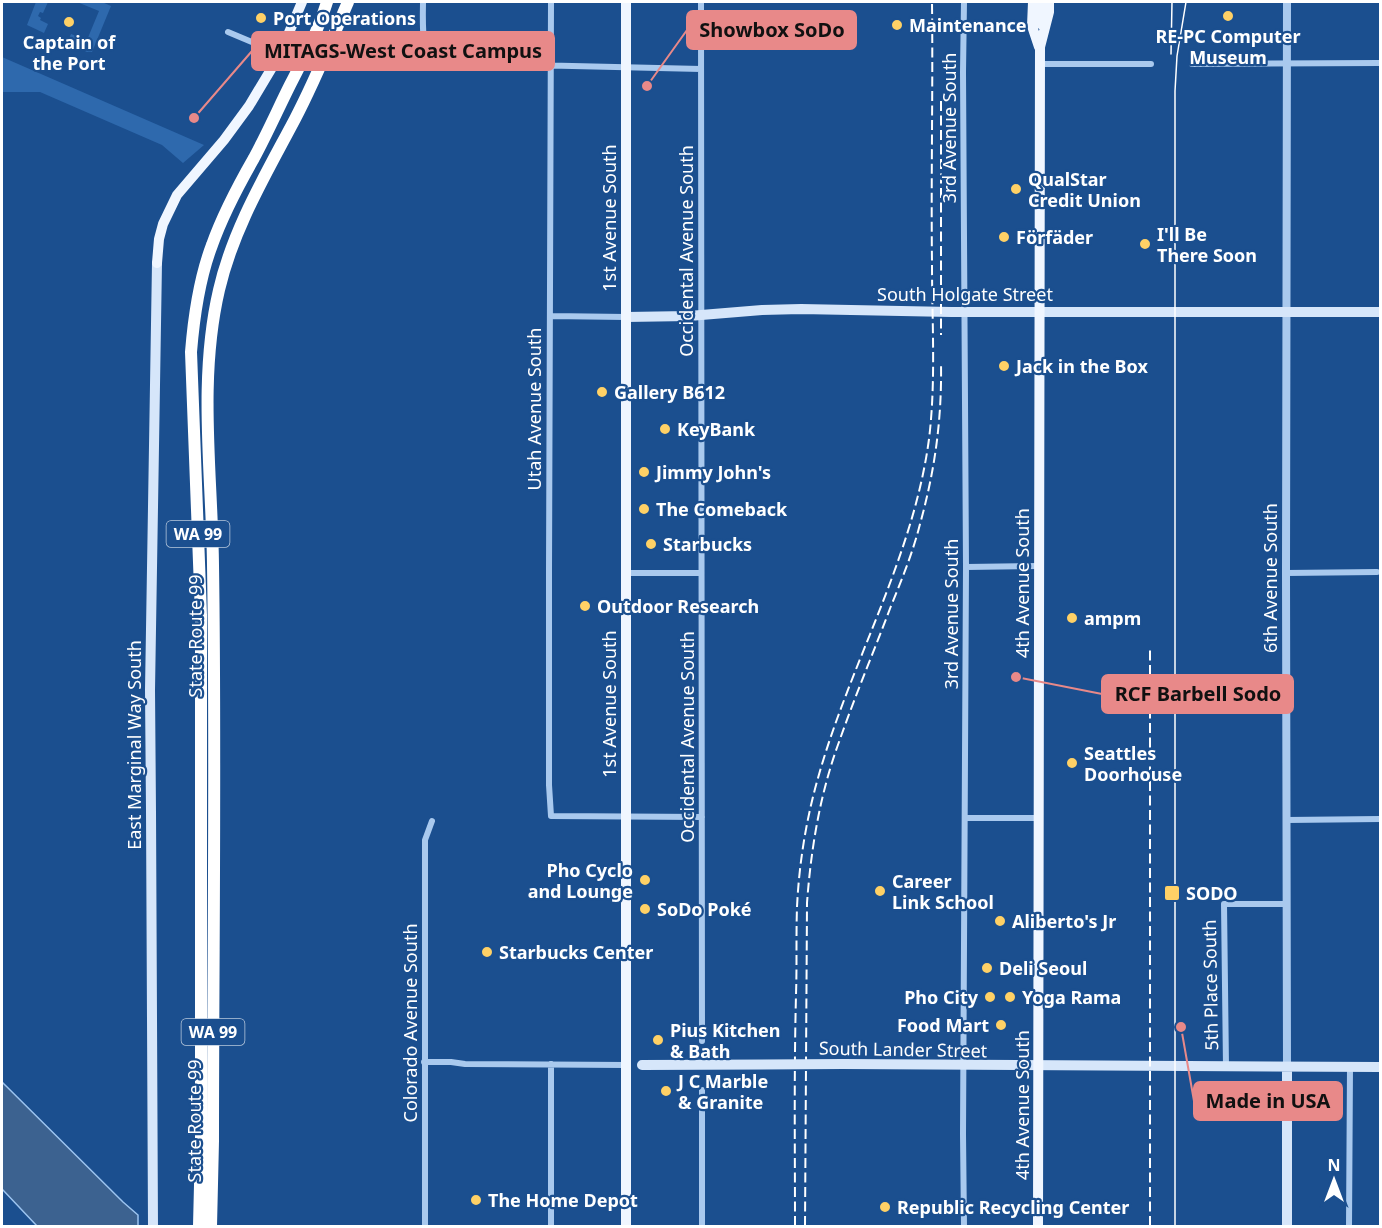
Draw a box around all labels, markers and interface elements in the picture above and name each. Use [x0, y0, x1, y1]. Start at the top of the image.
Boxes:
place label: Port Operations [273, 6, 416, 30]
marker: RE-PC Computer Museum [1221, 9, 1235, 23]
marker: Port Operations [254, 11, 268, 25]
callout: Showbox SoDo [687, 11, 856, 49]
place label: Maintenance [909, 13, 1027, 37]
marker: Captain of the Port [62, 15, 76, 29]
text: Showbox SoDo [699, 16, 845, 43]
marker: Maintenance [890, 18, 904, 32]
place label: RE-PC Computer Museum [1155, 24, 1301, 69]
place label: Captain of the Port [23, 30, 116, 75]
callout: MITAGS-West Coast Campus [252, 32, 554, 70]
text: MITAGS-West Coast Campus [264, 37, 542, 64]
street label: 3rd Avenue South [937, 53, 961, 203]
street label: 1st Avenue South [597, 144, 621, 292]
street label: Occidental Avenue South [674, 145, 698, 357]
place label: QualStar Credit Union [1028, 167, 1141, 212]
marker: QualStar Credit Union [1009, 182, 1023, 196]
place label: I'll Be There Soon [1157, 222, 1257, 267]
place label: Förfäder [1016, 225, 1093, 249]
marker: Förfäder [997, 230, 1011, 244]
marker: I'll Be There Soon [1138, 237, 1152, 251]
street label: South Holgate Street [877, 282, 1053, 306]
street label: Utah Avenue South [522, 328, 546, 490]
place label: Jack in the Box [1014, 354, 1148, 378]
marker: Jack in the Box [997, 359, 1011, 373]
place label: Gallery B612 [614, 380, 725, 404]
marker: Gallery B612 [595, 385, 609, 399]
place label: KeyBank [677, 417, 756, 441]
marker: KeyBank [658, 422, 672, 436]
place label: Jimmy John's [654, 460, 771, 484]
marker: Jimmy John's [637, 465, 651, 479]
place label: The Comeback [656, 497, 788, 521]
marker: The Comeback [637, 502, 651, 516]
street label: 6th Avenue South [1258, 503, 1282, 653]
street label: 4th Avenue South [1010, 508, 1034, 658]
road number: WA 99 [166, 521, 230, 547]
place label: Starbucks [663, 532, 752, 556]
marker: Starbucks [644, 537, 658, 551]
street label: 3rd Avenue South [939, 539, 963, 689]
street label: State Route 99 [183, 575, 207, 697]
place label: Outdoor Research [597, 594, 759, 618]
marker: Outdoor Research [578, 599, 592, 613]
place label: ampm [1084, 606, 1141, 630]
marker: ampm [1065, 611, 1079, 625]
street label: 1st Avenue South [597, 630, 621, 778]
street label: Occidental Avenue South [675, 631, 699, 843]
street label: East Marginal Way South [122, 640, 146, 850]
callout: RCF Barbell Sodo [1102, 675, 1293, 713]
text: RCF Barbell Sodo [1115, 680, 1281, 707]
place label: Seattles Doorhouse [1084, 741, 1182, 786]
marker: Seattles Doorhouse [1065, 756, 1079, 770]
place label: Pho Cyclo and Lounge [528, 858, 633, 903]
place label: Career Link School [892, 869, 994, 914]
marker: Pho Cyclo and Lounge [638, 873, 652, 887]
place label: SODO [1186, 881, 1238, 905]
marker: Career Link School [873, 884, 887, 898]
marker: SODO [1163, 884, 1181, 902]
place label: SoDo Poké [657, 897, 752, 921]
marker: SoDo Poké [638, 902, 652, 916]
place label: Aliberto's Jr [1012, 909, 1116, 933]
marker: Aliberto's Jr [993, 914, 1007, 928]
street label: 5th Place South [1197, 919, 1223, 1051]
street label: Colorado Avenue South [398, 923, 422, 1123]
place label: Starbucks Center [499, 940, 653, 964]
marker: Starbucks Center [480, 945, 494, 959]
place label: Deli Seoul [999, 956, 1087, 980]
marker: Deli Seoul [980, 961, 994, 975]
place label: Pho City [904, 985, 979, 1009]
place label: Yoga Rama [1022, 985, 1121, 1009]
marker: Pho City [983, 990, 997, 1004]
marker: Yoga Rama [1003, 990, 1017, 1004]
place label: Food Mart [897, 1013, 989, 1037]
place label: Pius Kitchen & Bath [670, 1018, 781, 1063]
marker: Food Mart [994, 1018, 1008, 1032]
road number: WA 99 [182, 1019, 244, 1045]
street label: 4th Avenue South [1010, 1030, 1034, 1180]
marker: Pius Kitchen & Bath [651, 1033, 665, 1047]
street label: South Lander Street [819, 1036, 988, 1062]
street label: State Route 99 [182, 1060, 206, 1182]
place label: J C Marble & Granite [676, 1069, 768, 1114]
callout: Made in USA [1194, 1082, 1342, 1120]
marker: J C Marble & Granite [659, 1084, 673, 1098]
text: Made in USA [1206, 1087, 1331, 1114]
north arrow [1304, 1150, 1364, 1210]
text: N [1327, 1154, 1341, 1176]
place label: The Home Depot [488, 1188, 638, 1212]
marker: The Home Depot [469, 1193, 483, 1207]
place label: Republic Recycling Center [897, 1195, 1129, 1219]
marker: Republic Recycling Center [878, 1200, 892, 1214]

